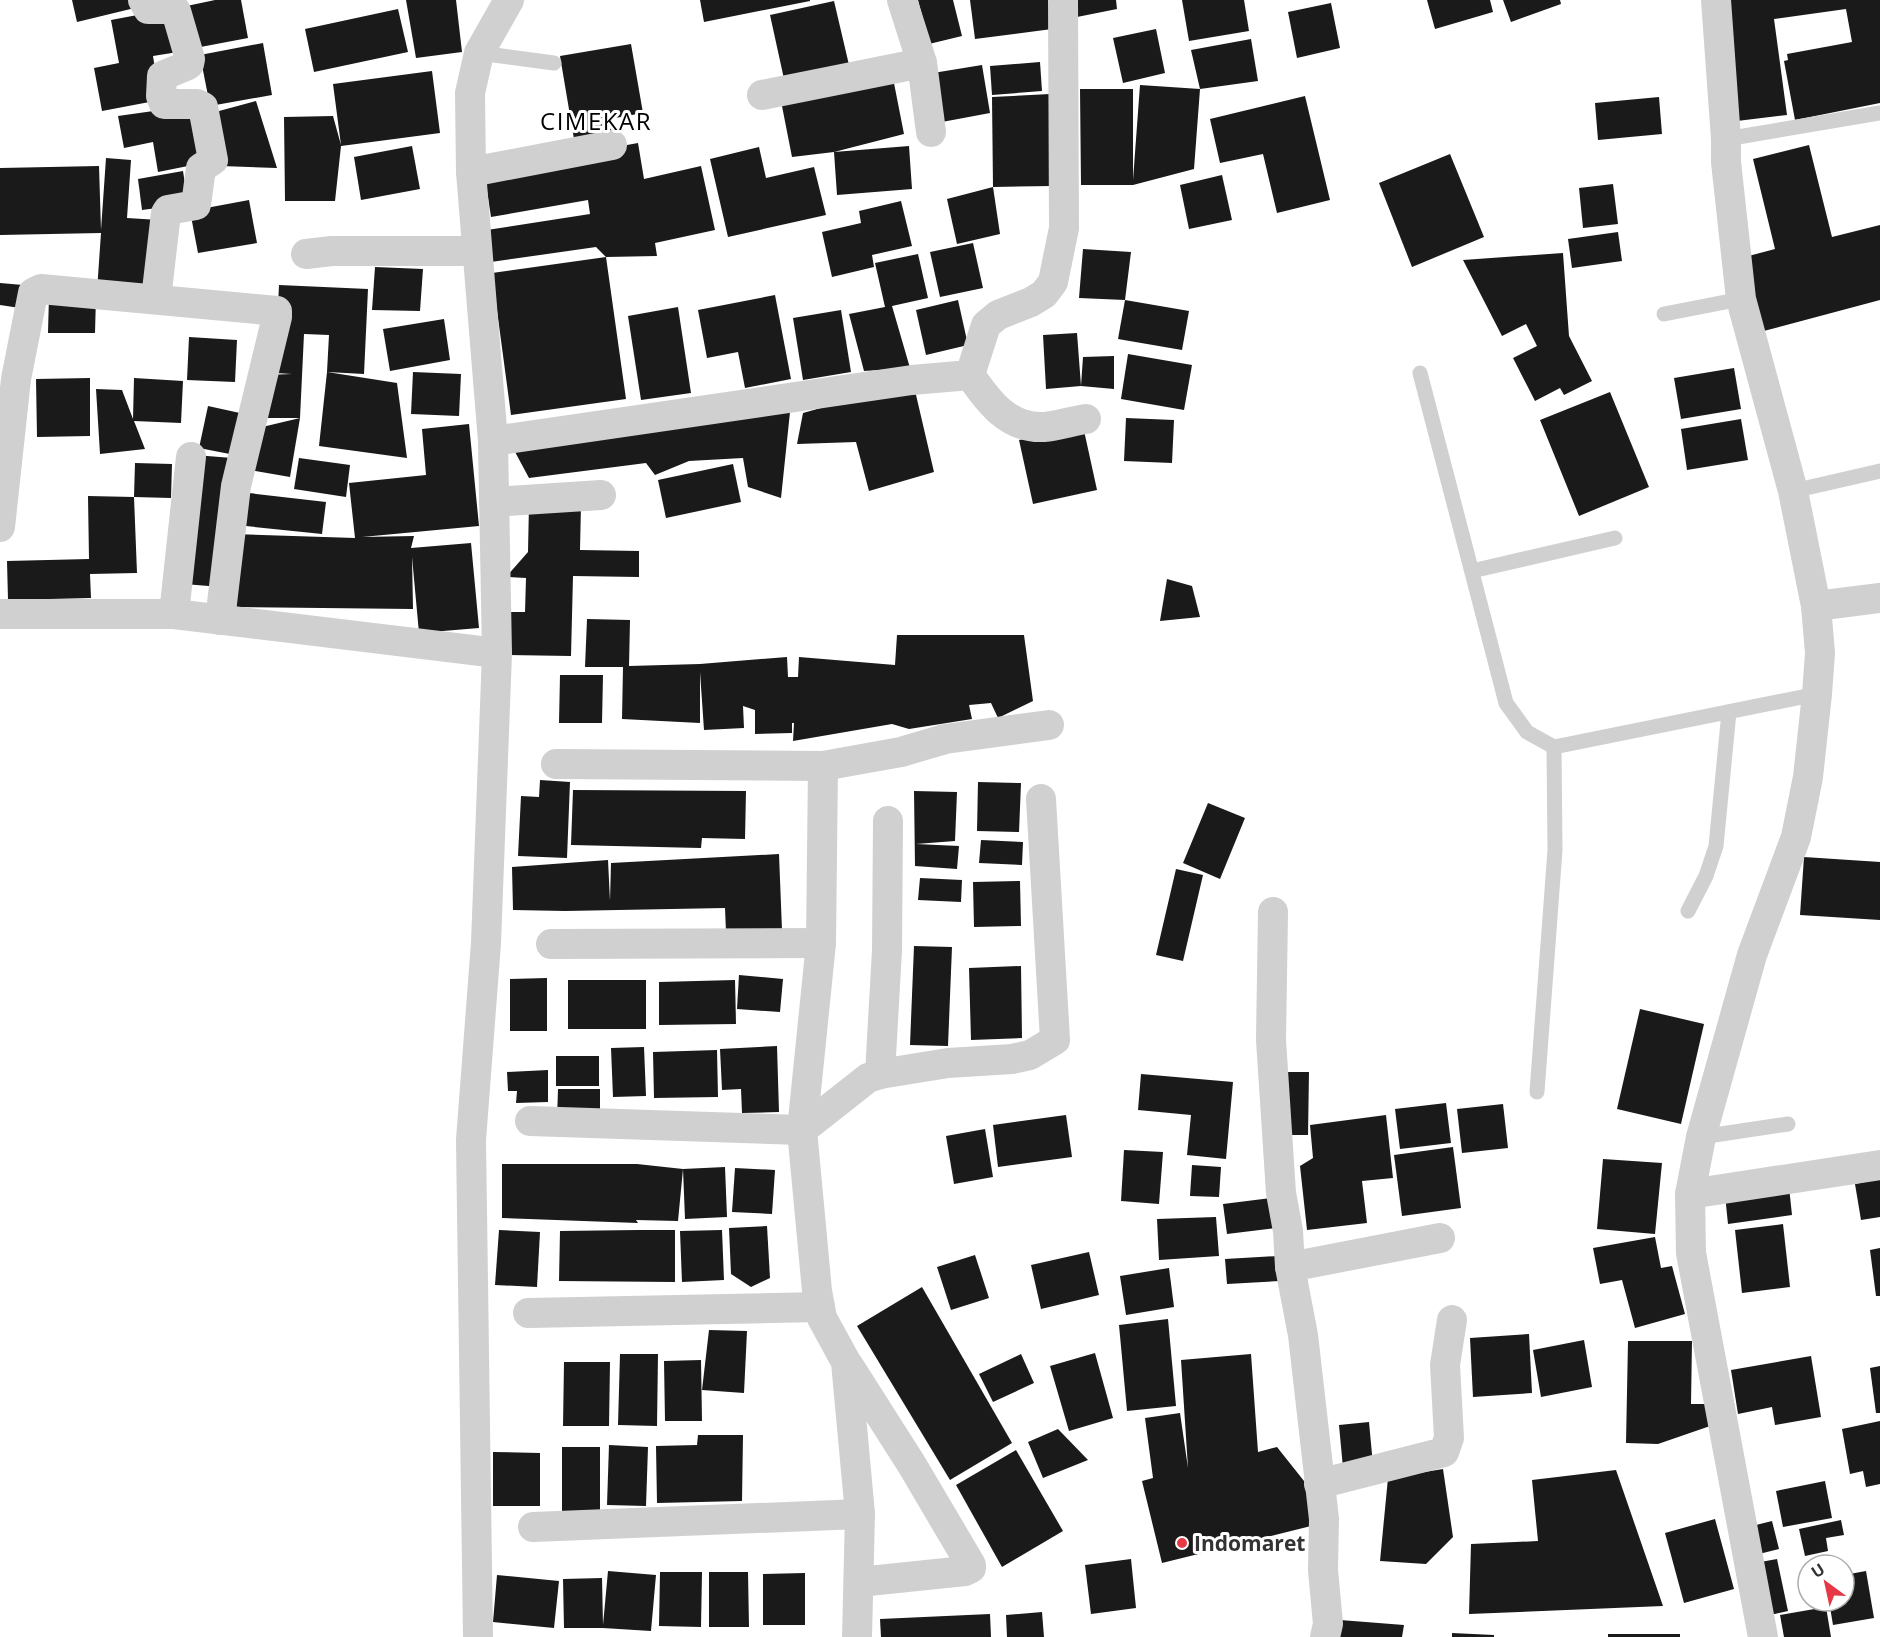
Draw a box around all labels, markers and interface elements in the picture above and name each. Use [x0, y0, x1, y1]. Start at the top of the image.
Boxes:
district label: CIMEKAR [540, 104, 652, 137]
place label: Indomaret [1194, 1529, 1305, 1557]
marker: Indomaret [1175, 1536, 1189, 1550]
north arrow [1796, 1553, 1856, 1613]
text: U [1807, 1558, 1829, 1583]

